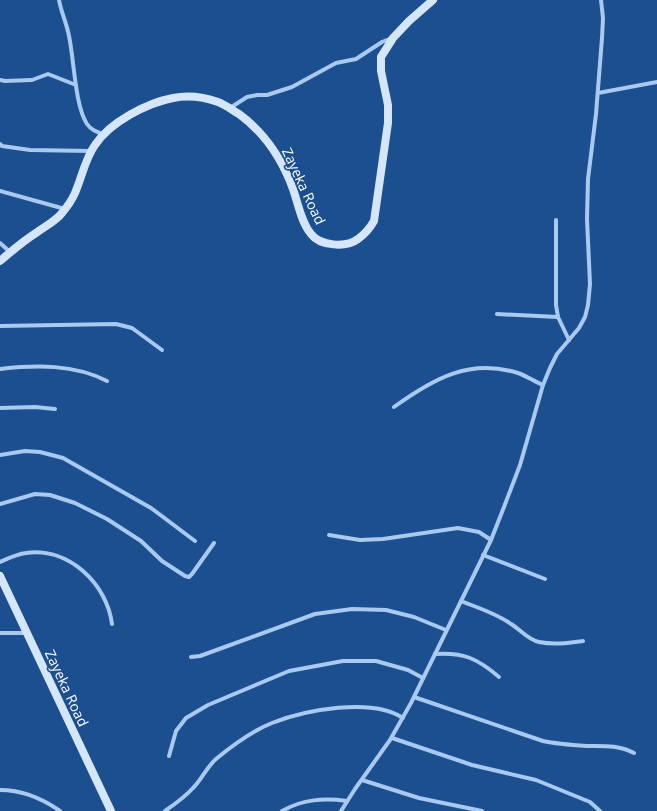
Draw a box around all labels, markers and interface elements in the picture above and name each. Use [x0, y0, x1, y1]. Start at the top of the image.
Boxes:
street label: Zayeka Road [278, 144, 330, 228]
street label: Zayeka Road [41, 646, 93, 730]

